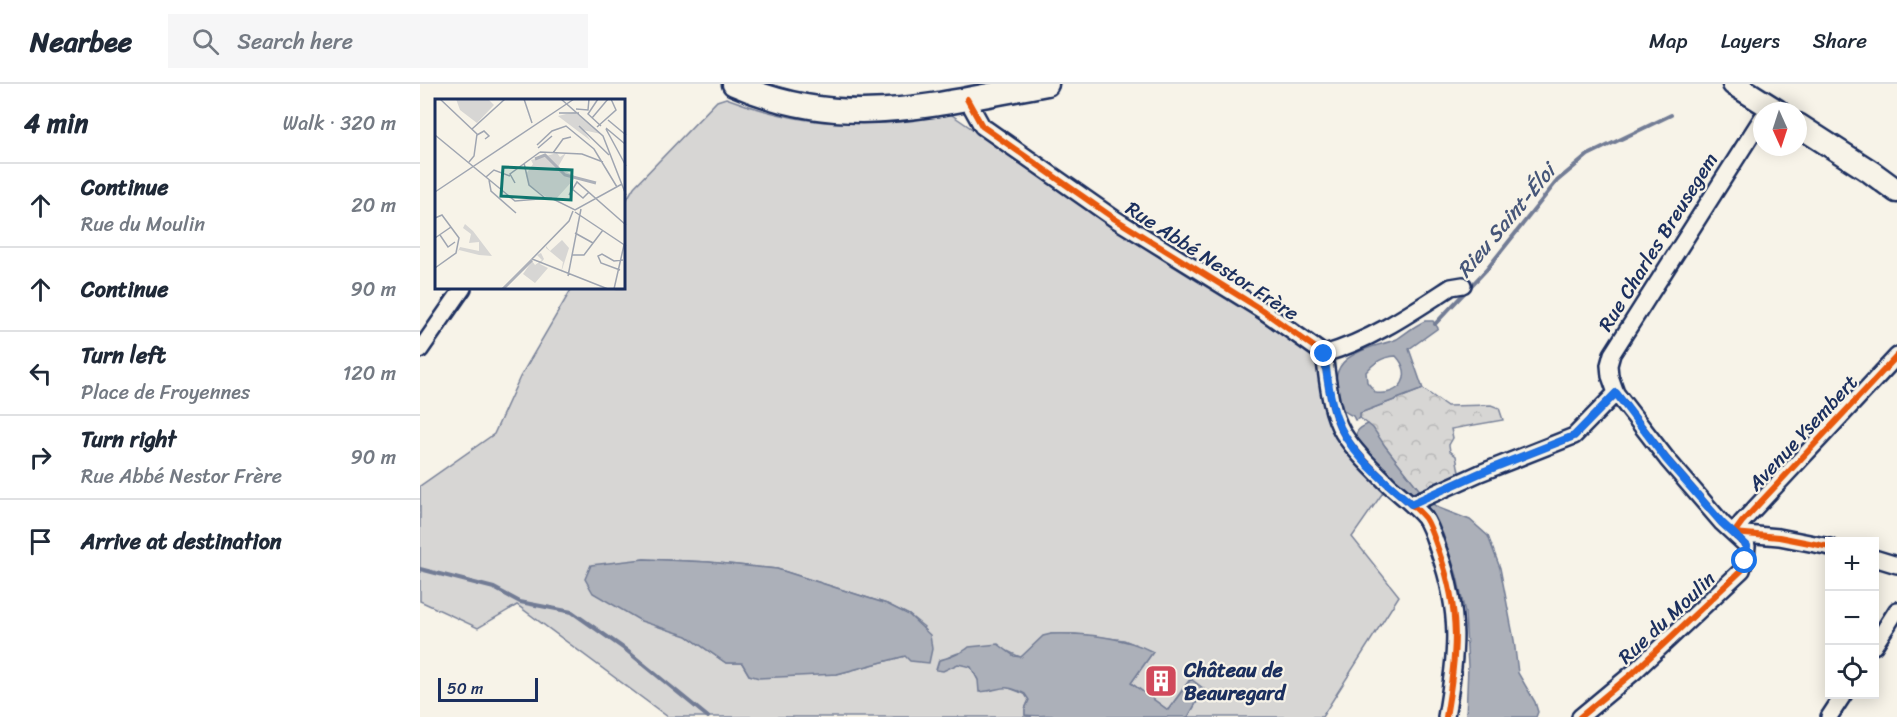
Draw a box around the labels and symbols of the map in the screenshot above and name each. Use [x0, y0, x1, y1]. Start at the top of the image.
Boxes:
inset map [435, 99, 626, 290]
north arrow [1753, 102, 1807, 156]
street label: Rue Charles Breusegem [1589, 145, 1727, 339]
water label: Rieu Saint-Éloi [1447, 152, 1568, 287]
street label: Rue Abbé Nestor Frère [1118, 192, 1306, 330]
route end [1310, 340, 1336, 366]
street label: Avenue Ysembert [1739, 366, 1867, 500]
route start [1731, 547, 1757, 573]
street label: Rue du Moulin [1610, 563, 1724, 673]
place label: Château de Beauregard [1183, 653, 1287, 711]
building icon: Château de Beauregard [1143, 663, 1179, 699]
scale bar [438, 675, 538, 702]

